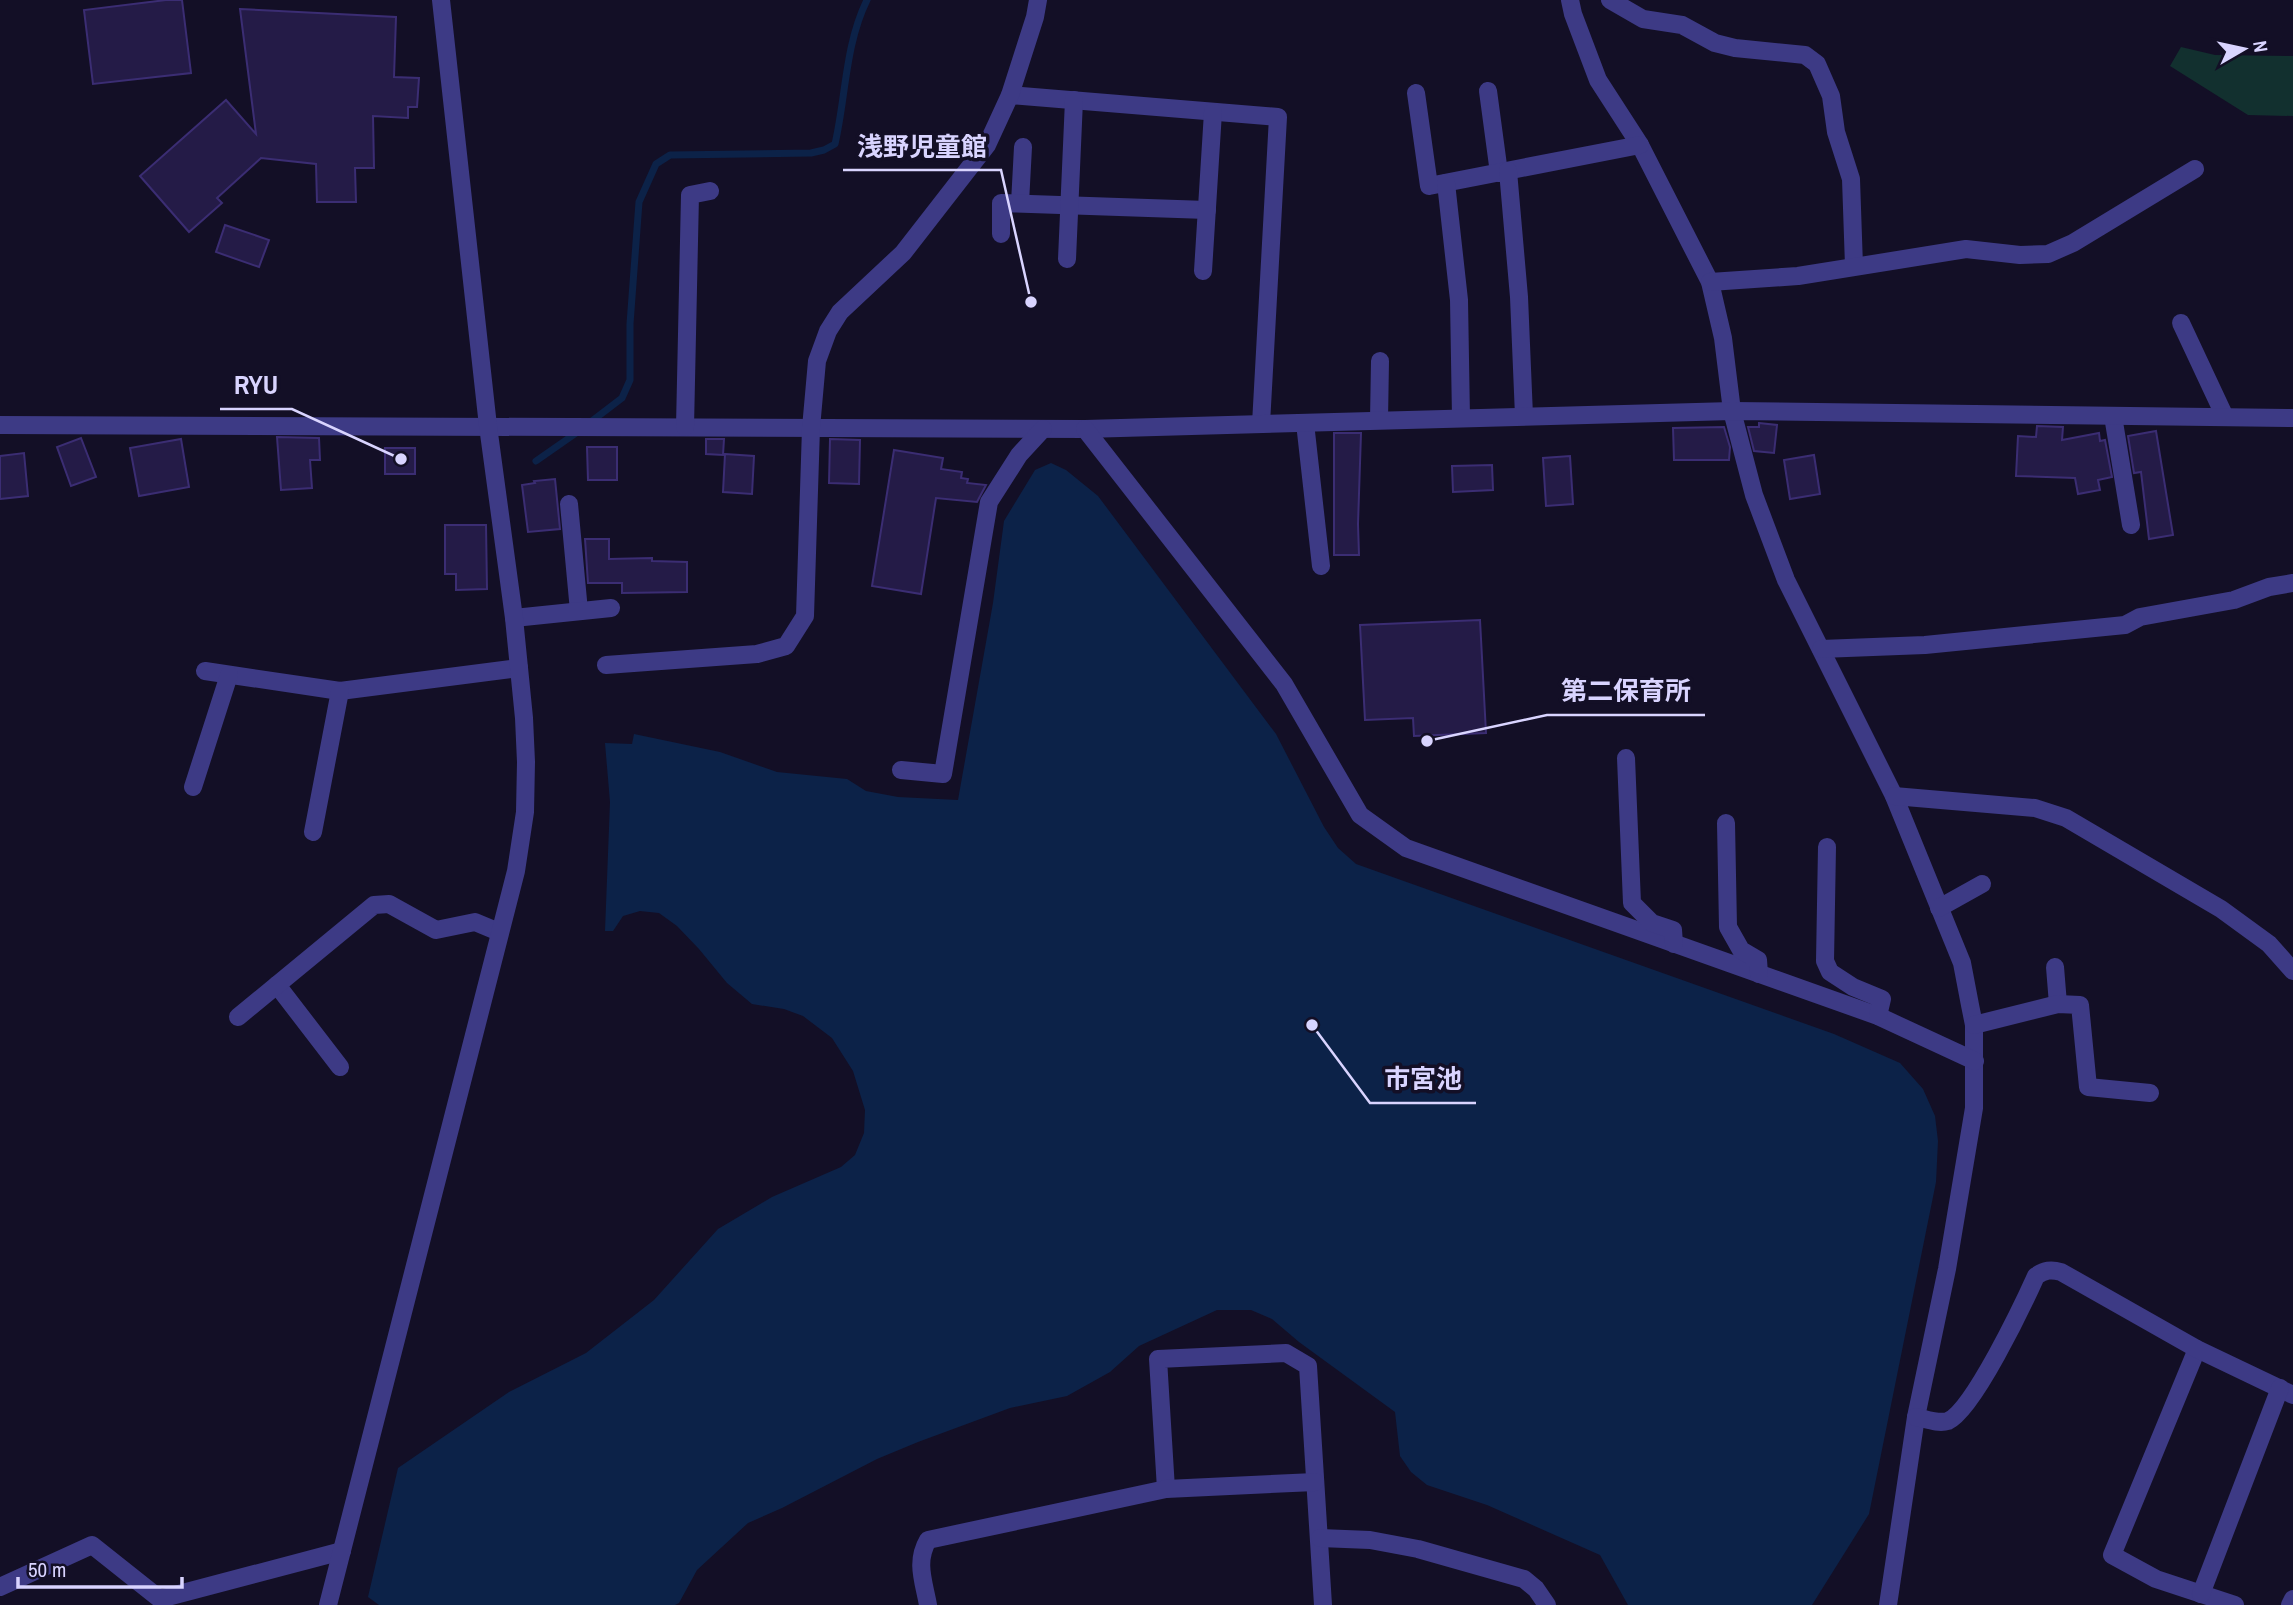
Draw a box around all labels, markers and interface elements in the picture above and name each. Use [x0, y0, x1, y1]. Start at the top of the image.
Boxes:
north arrow [2209, 14, 2279, 84]
text: N [2247, 39, 2275, 54]
callout: 浅野児童館 [843, 123, 1001, 170]
text: 浅野児童館 [857, 129, 987, 164]
callout: RYU [220, 362, 292, 409]
text: RYU [234, 367, 278, 402]
callout: 第二保育所 [1547, 668, 1705, 715]
text: 第二保育所 [1561, 673, 1691, 708]
callout: 市宮池 [1370, 1056, 1476, 1103]
text: 市宮池 [1384, 1061, 1462, 1096]
scale bar [18, 1546, 182, 1590]
text: 50 m [28, 1555, 66, 1584]

